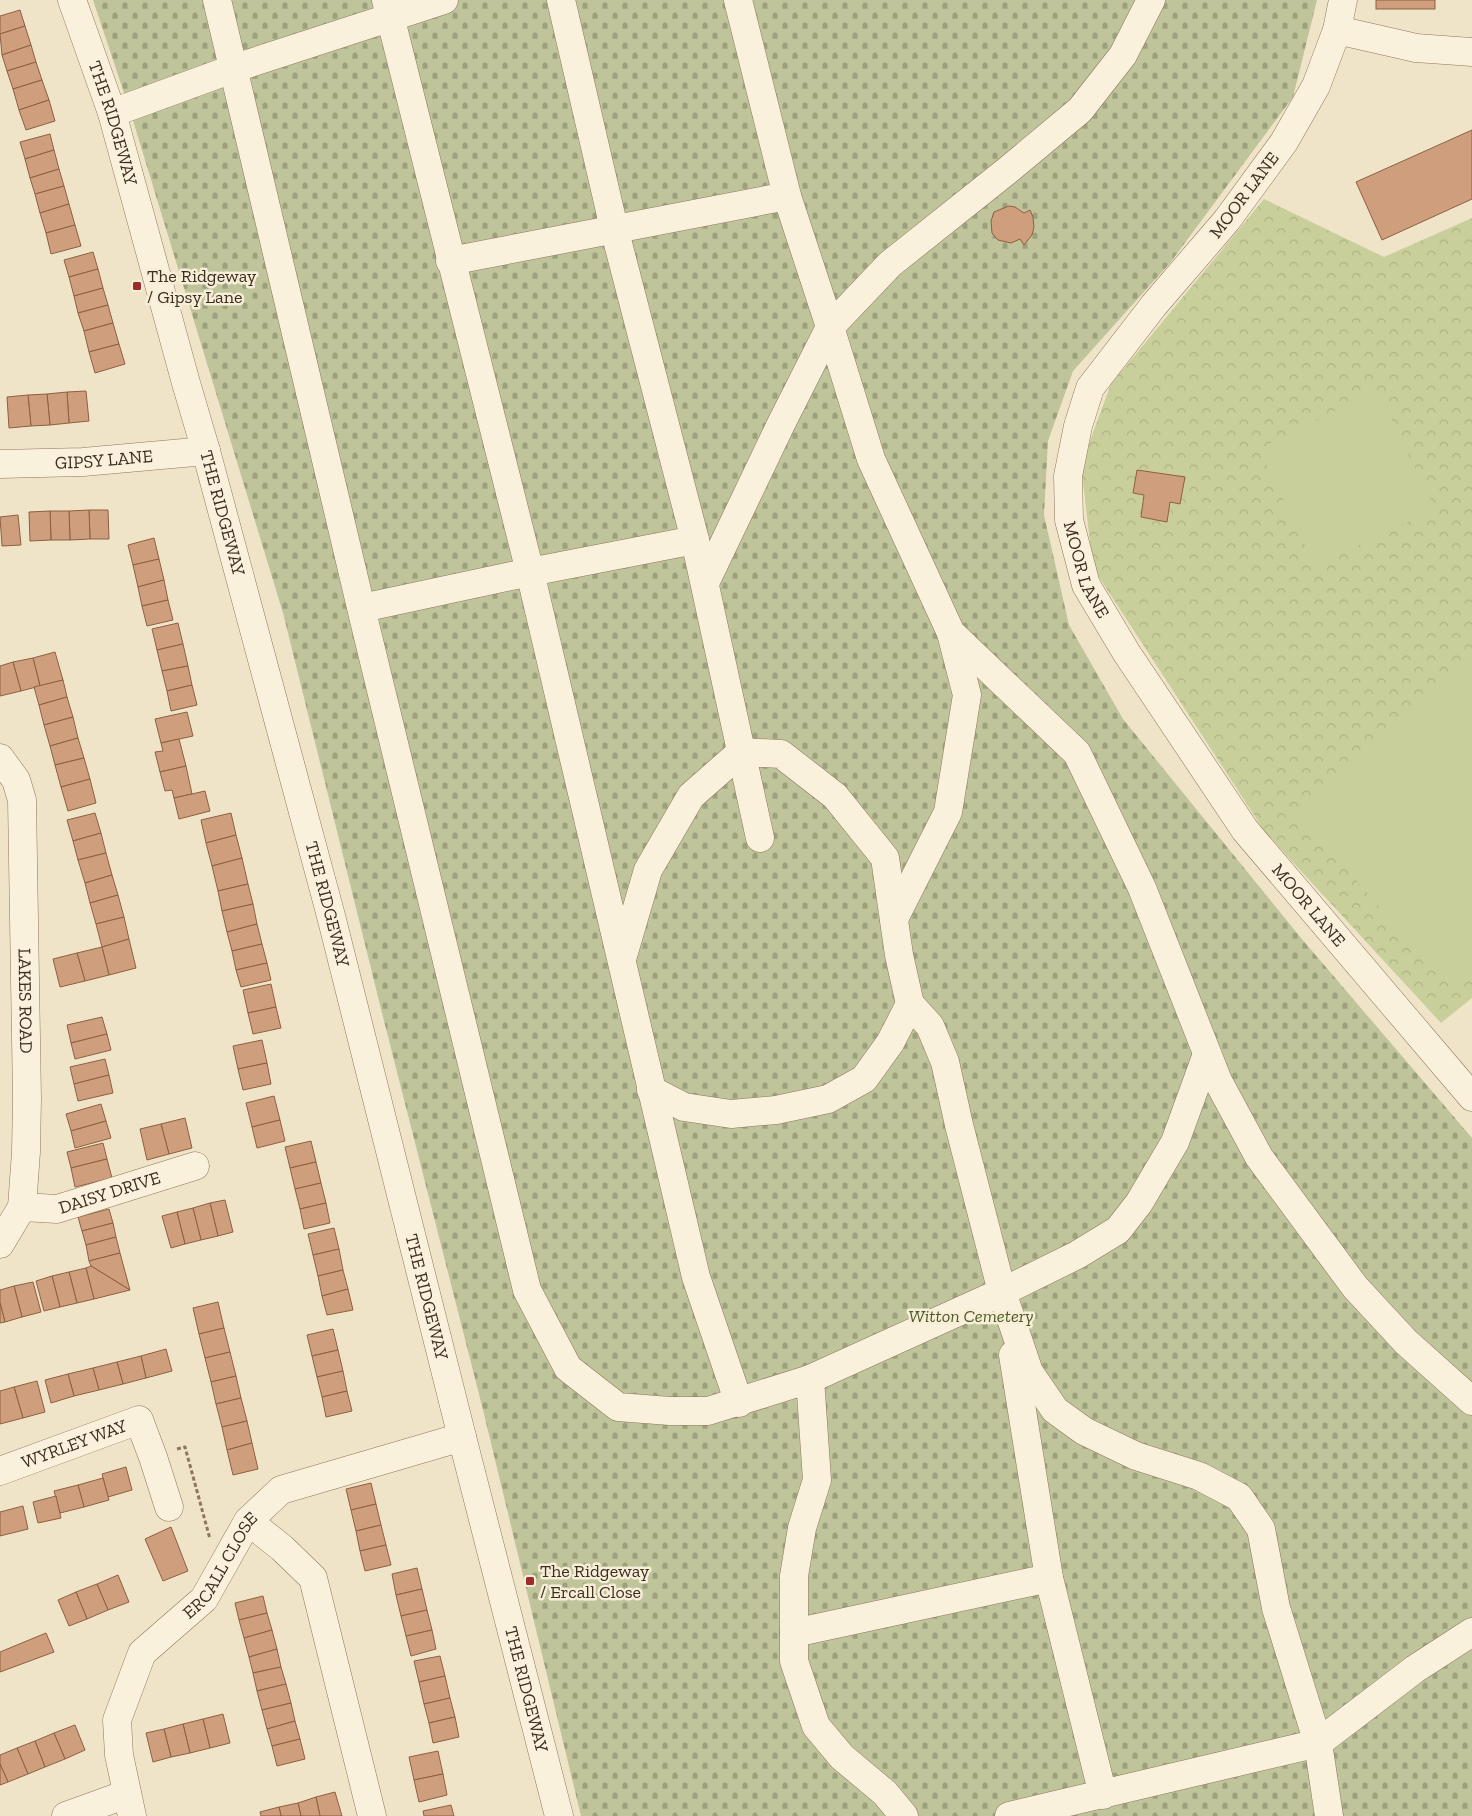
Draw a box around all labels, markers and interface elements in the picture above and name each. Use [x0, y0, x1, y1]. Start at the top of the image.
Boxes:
street label: THE RIDGEWAY [83, 58, 142, 188]
street label: MOOR LANE [1204, 148, 1284, 242]
place label: The Ridgeway / Gipsy Lane [147, 265, 257, 308]
marker: The Ridgeway / Gipsy Lane [131, 280, 143, 292]
street label: GIPSY LANE [55, 445, 154, 474]
street label: THE RIDGEWAY [195, 448, 250, 578]
street label: MOOR LANE [1059, 519, 1114, 622]
street label: THE RIDGEWAY [300, 839, 354, 970]
street label: MOOR LANE [1267, 859, 1350, 951]
street label: LAKES ROAD [13, 948, 37, 1054]
street label: DAISY DRIVE [56, 1166, 163, 1219]
street label: THE RIDGEWAY [400, 1232, 453, 1362]
park label: Witton Cemetery [909, 1305, 1033, 1327]
street label: WYRLEY WAY [19, 1414, 130, 1473]
street label: ERCALL CLOSE [178, 1507, 262, 1623]
place label: The Ridgeway / Ercall Close [540, 1560, 650, 1603]
marker: The Ridgeway / Ercall Close [524, 1575, 536, 1587]
street label: THE RIDGEWAY [500, 1624, 553, 1755]

